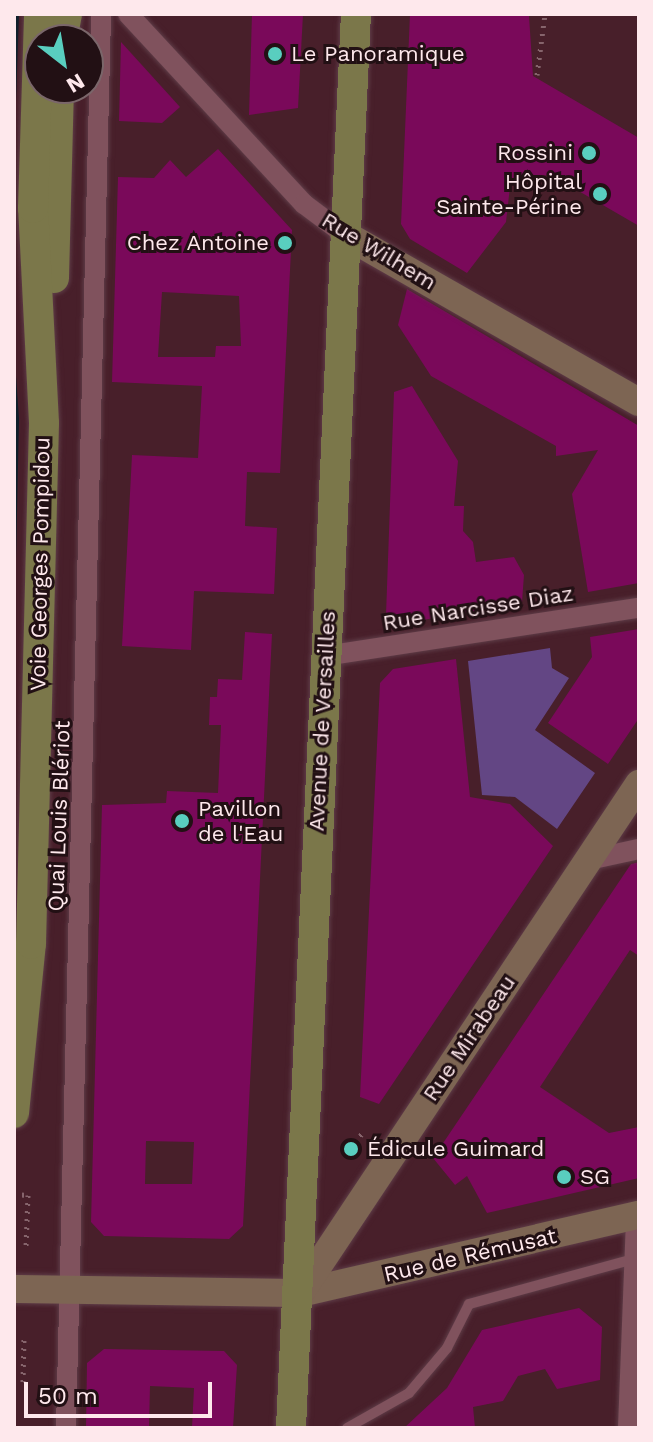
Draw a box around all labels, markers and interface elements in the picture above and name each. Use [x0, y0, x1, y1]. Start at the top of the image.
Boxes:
north arrow [24, 24, 104, 104]
place label: Le Panoramique [291, 41, 465, 67]
marker: Le Panoramique [266, 45, 284, 63]
text: N [62, 68, 89, 98]
place label: Rossini [497, 140, 573, 166]
marker: Rossini [580, 144, 598, 162]
place label: Hôpital Sainte-Périne [436, 168, 582, 220]
marker: Hôpital Sainte-Périne [589, 183, 611, 205]
street label: Rue Wilhem [317, 206, 441, 296]
place label: Chez Antoine [126, 230, 269, 256]
marker: Chez Antoine [276, 234, 294, 252]
street label: Voie Georges Pompidou [25, 437, 55, 691]
street label: Rue Narcisse Diaz [381, 580, 575, 636]
street label: Avenue de Versailles [303, 610, 341, 832]
street label: Quai Louis Blériot [42, 720, 76, 912]
place label: Pavillon de l'Eau [198, 795, 283, 846]
marker: Pavillon de l'Eau [173, 812, 191, 830]
street label: Rue Mirabeau [417, 970, 521, 1106]
place label: Édicule Guimard [367, 1136, 544, 1162]
marker: Édicule Guimard [342, 1140, 360, 1158]
place label: SG [580, 1164, 610, 1190]
marker: SG [555, 1168, 573, 1186]
street label: Rue de Rémusat [381, 1222, 559, 1288]
scale bar [28, 1366, 216, 1416]
text: 50 m [38, 1382, 98, 1410]

